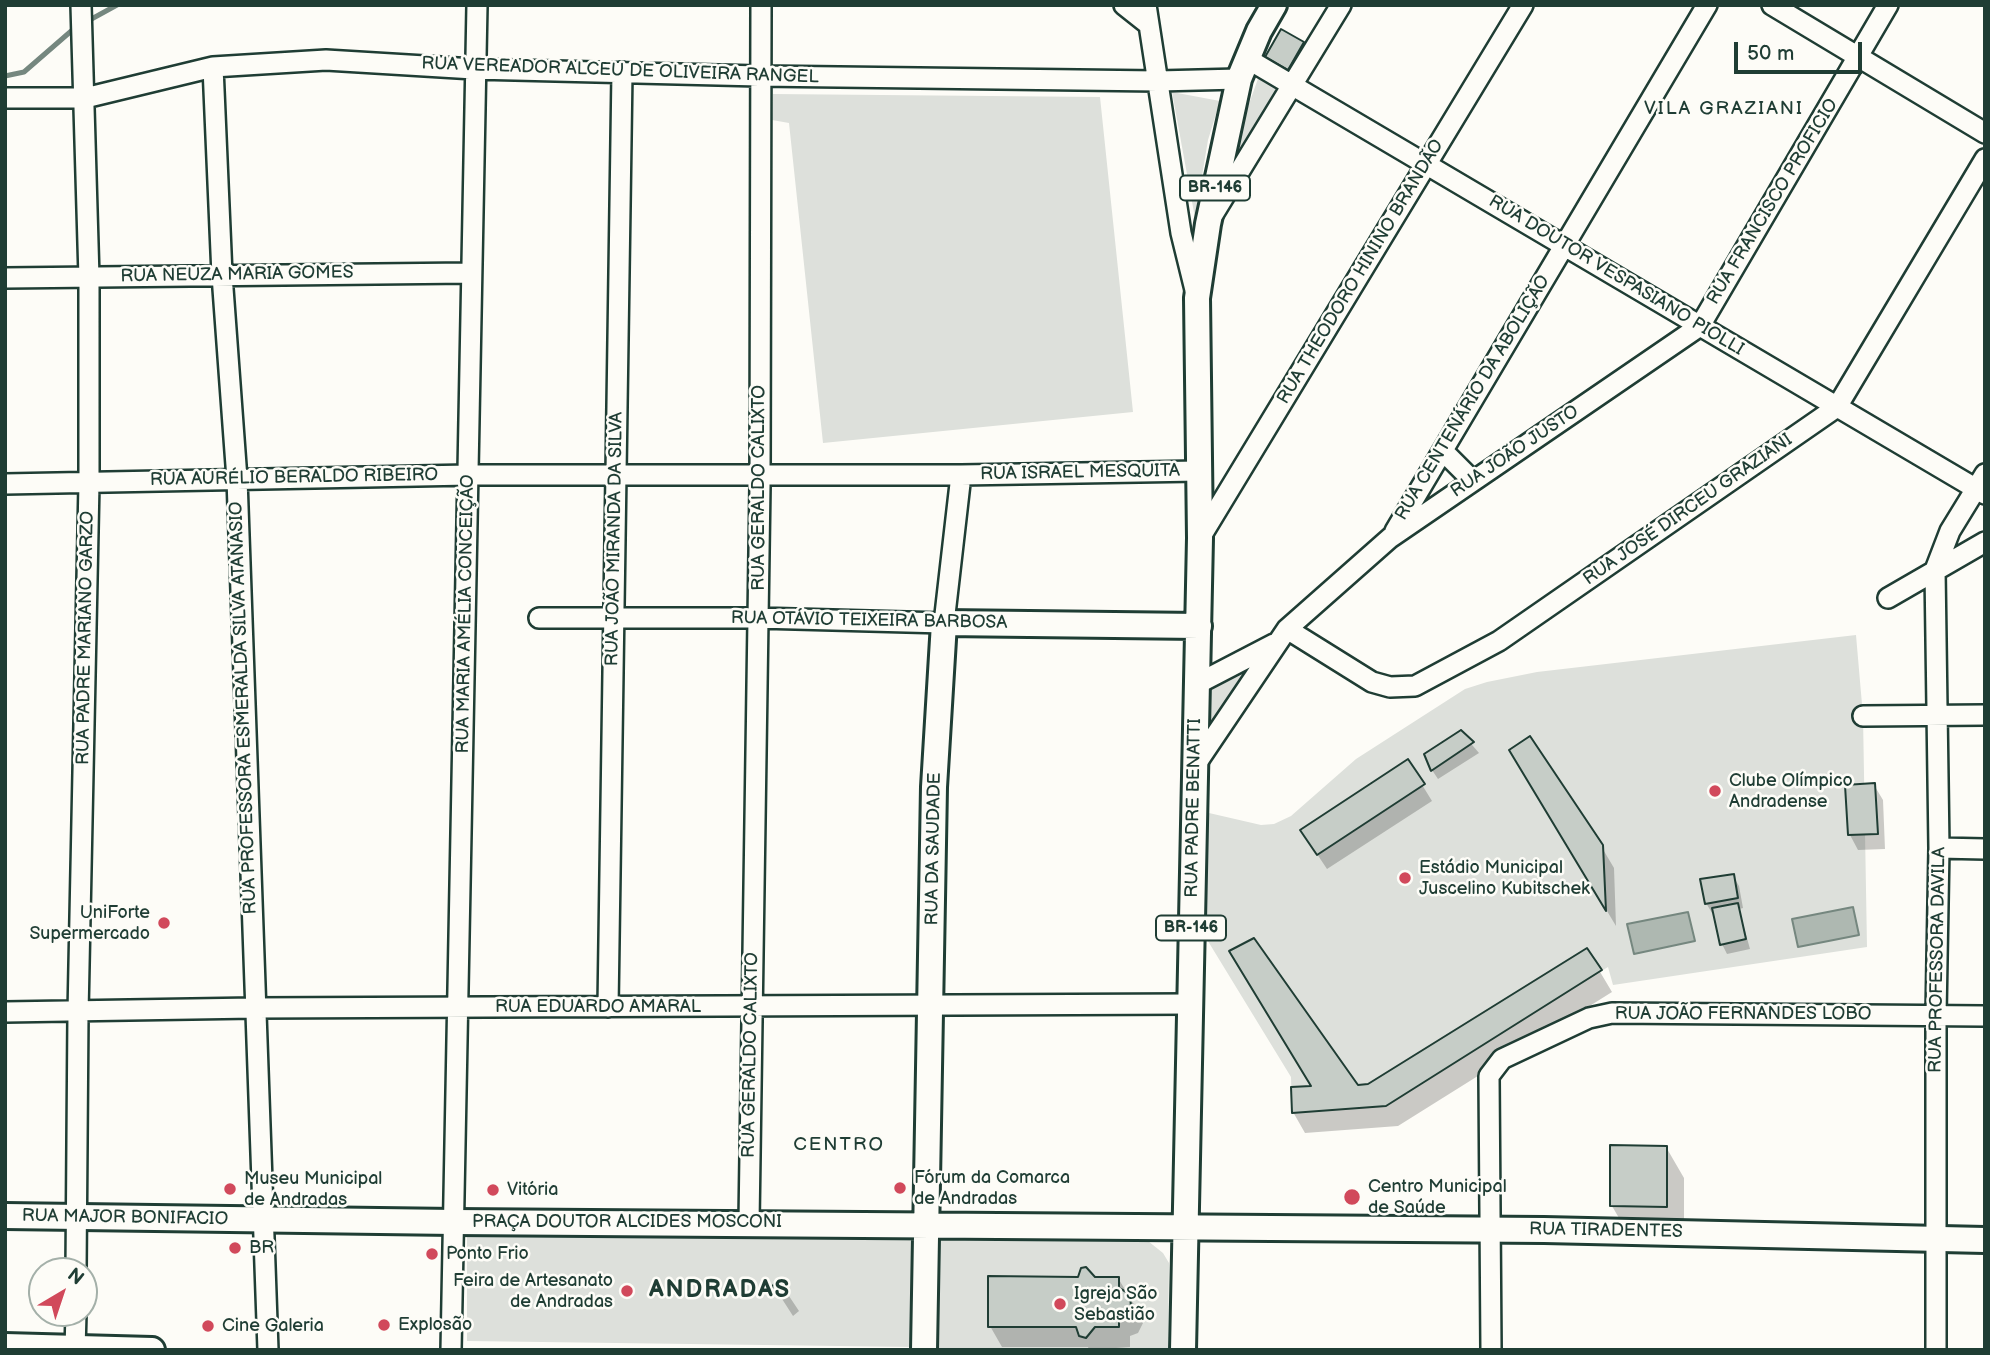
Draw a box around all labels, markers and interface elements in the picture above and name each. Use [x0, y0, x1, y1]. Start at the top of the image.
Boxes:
scale bar [1738, 28, 1866, 72]
text: 50 m [1747, 41, 1794, 66]
street label: RUA VEREADOR ALCEU DE OLIVEIRA RANGEL [421, 53, 819, 89]
street label: RUA FRANCISCO PROFICIO [1703, 95, 1843, 309]
district label: VILA GRAZIANI [1646, 98, 1802, 120]
street label: RUA THEODORO HININO BRANDÃO [1273, 136, 1449, 408]
road number: BR-146 [1180, 176, 1250, 200]
street label: RUA DOUTOR VESPASIANO PIOLLI [1485, 191, 1747, 361]
street label: RUA NEUZA MARIA GOMES [120, 262, 354, 288]
street label: RUA CENTENÁRIO DA ABOLIÇÃO [1391, 272, 1555, 524]
street label: RUA GERALDO CALIXTO [748, 385, 770, 591]
street label: RUA JOÃO JUSTO [1447, 401, 1583, 503]
street label: RUA JOÃO MIRANDA DA SILVA [602, 412, 628, 666]
street label: RUA JOSÉ DIRCEU GRAZIANI [1579, 429, 1797, 591]
street label: RUA ISRAEL MESQUITA [980, 460, 1180, 486]
street label: RUA AURÉLIO BERALDO RIBEIRO [150, 465, 438, 491]
street label: RUA MARIA AMÉLIA CONCEIÇÃO [453, 474, 479, 754]
street label: RUA PROFESSORA ESMERALDA SILVA ATANASIO [226, 501, 262, 915]
street label: RUA PADRE MARIANO GARZO [73, 511, 99, 765]
street label: RUA OTÁVIO TEIXEIRA BARBOSA [731, 608, 1007, 634]
street label: RUA PADRE BENATTI [1182, 718, 1206, 898]
place label: Clube Olímpico Andradense [1729, 770, 1853, 812]
street label: RUA DA SAUDADE [922, 772, 946, 926]
marker: Clube Olímpico Andradense [1707, 783, 1723, 799]
street label: RUA PROFESSORA DAVILA [1925, 847, 1951, 1073]
place label: Estádio Municipal Juscelino Kubitschek [1419, 857, 1590, 900]
marker: Estádio Municipal Juscelino Kubitschek [1397, 870, 1413, 886]
place label: UniForte Supermercado [29, 902, 150, 944]
marker: UniForte Supermercado [156, 915, 172, 931]
road number: BR-146 [1156, 916, 1226, 940]
street label: RUA GERALDO CALIXTO [738, 952, 764, 1158]
street label: RUA EDUARDO AMARAL [495, 996, 701, 1018]
street label: RUA JOÃO FERNANDES LOBO [1615, 1003, 1871, 1025]
district label: CENTRO [794, 1134, 884, 1156]
place label: Fórum da Comarca de Andradas [914, 1167, 1070, 1210]
place label: Museu Municipal de Andradas [244, 1168, 382, 1210]
place label: Centro Municipal de Saúde [1368, 1176, 1507, 1218]
place label: Vitória [507, 1179, 558, 1201]
marker: Fórum da Comarca de Andradas [892, 1180, 908, 1196]
marker: Museu Municipal de Andradas [222, 1181, 238, 1197]
marker: Vitória [485, 1182, 501, 1198]
marker: Centro Municipal de Saúde [1342, 1187, 1362, 1207]
street label: RUA MAJOR BONIFACIO [22, 1205, 228, 1231]
street label: PRAÇA DOUTOR ALCIDES MOSCONI [472, 1211, 782, 1233]
street label: RUA TIRADENTES [1529, 1219, 1683, 1243]
place label: BR [249, 1237, 274, 1259]
marker: BR [227, 1240, 243, 1256]
place label: Ponto Frio [446, 1243, 529, 1265]
marker: Ponto Frio [424, 1246, 440, 1262]
north arrow [28, 1257, 98, 1327]
text: N [62, 1263, 88, 1290]
place label: Feira de Artesanato de Andradas [453, 1270, 613, 1312]
district label: ANDRADAS [650, 1277, 790, 1305]
marker: Feira de Artesanato de Andradas [619, 1283, 635, 1299]
place label: Igreja São Sebastião [1074, 1283, 1158, 1326]
marker: Igreja São Sebastião [1052, 1296, 1068, 1312]
place label: Explosão [398, 1314, 472, 1336]
place label: Cine Galeria [222, 1315, 324, 1337]
marker: Explosão [376, 1317, 392, 1333]
marker: Cine Galeria [200, 1318, 216, 1334]

